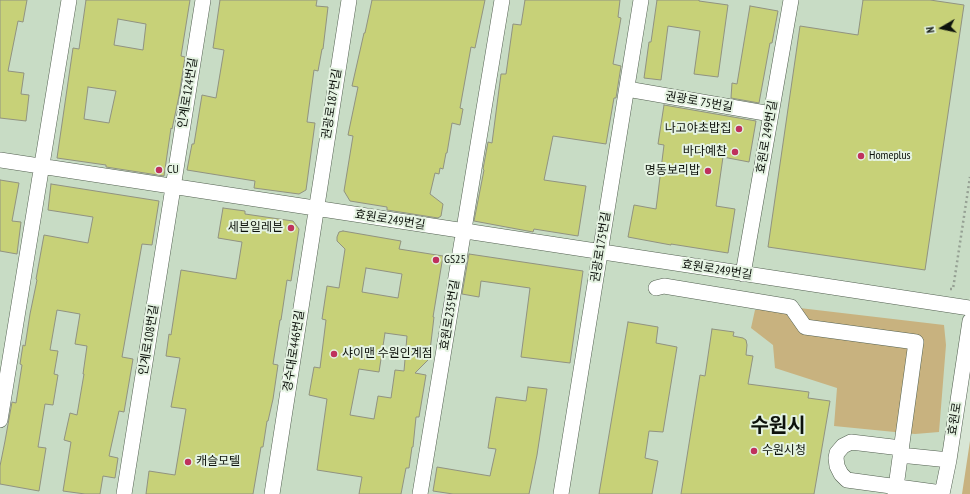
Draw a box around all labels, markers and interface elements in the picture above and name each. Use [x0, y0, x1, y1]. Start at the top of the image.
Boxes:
north arrow [922, 8, 962, 48]
text: N [923, 26, 938, 34]
street label: 인계로124번길 [175, 57, 201, 129]
street label: 권광로187번길 [319, 68, 345, 140]
street label: 권광로 75번길 [664, 89, 734, 115]
street label: 효원로 249번길 [753, 99, 781, 175]
place label: 나고야초밥집 [665, 122, 731, 136]
marker: 나고야초밥집 [734, 124, 744, 134]
place label: 바다예찬 [683, 145, 727, 159]
marker: 바다예찬 [730, 147, 740, 157]
place label: Homeplus [869, 149, 911, 163]
marker: Homeplus [856, 151, 866, 161]
place label: CU [167, 163, 179, 177]
place label: 명동보리밥 [645, 164, 700, 178]
marker: CU [154, 165, 164, 175]
marker: 명동보리밥 [703, 166, 713, 176]
street label: 효원로249번길 [354, 207, 426, 233]
street label: 권광로175번길 [588, 211, 614, 283]
place label: 세븐일레븐 [228, 221, 283, 235]
marker: 세븐일레븐 [286, 223, 296, 233]
place label: GS25 [444, 253, 466, 267]
marker: GS25 [431, 255, 441, 265]
street label: 효원로249번길 [681, 257, 753, 283]
street label: 효원로235번길 [437, 279, 463, 351]
street label: 인계로108번길 [136, 304, 162, 376]
street label: 경수대로446번길 [280, 309, 308, 393]
place label: 샤이맨 수원인계점 [342, 347, 433, 361]
marker: 샤이맨 수원인계점 [329, 349, 339, 359]
street label: 효원로 [945, 402, 965, 436]
district label: 수원시 [750, 414, 806, 438]
place label: 수원시청 [762, 444, 806, 458]
marker: 수원시청 [749, 446, 759, 456]
place label: 캐슬모텔 [196, 455, 240, 469]
marker: 캐슬모텔 [183, 457, 193, 467]

